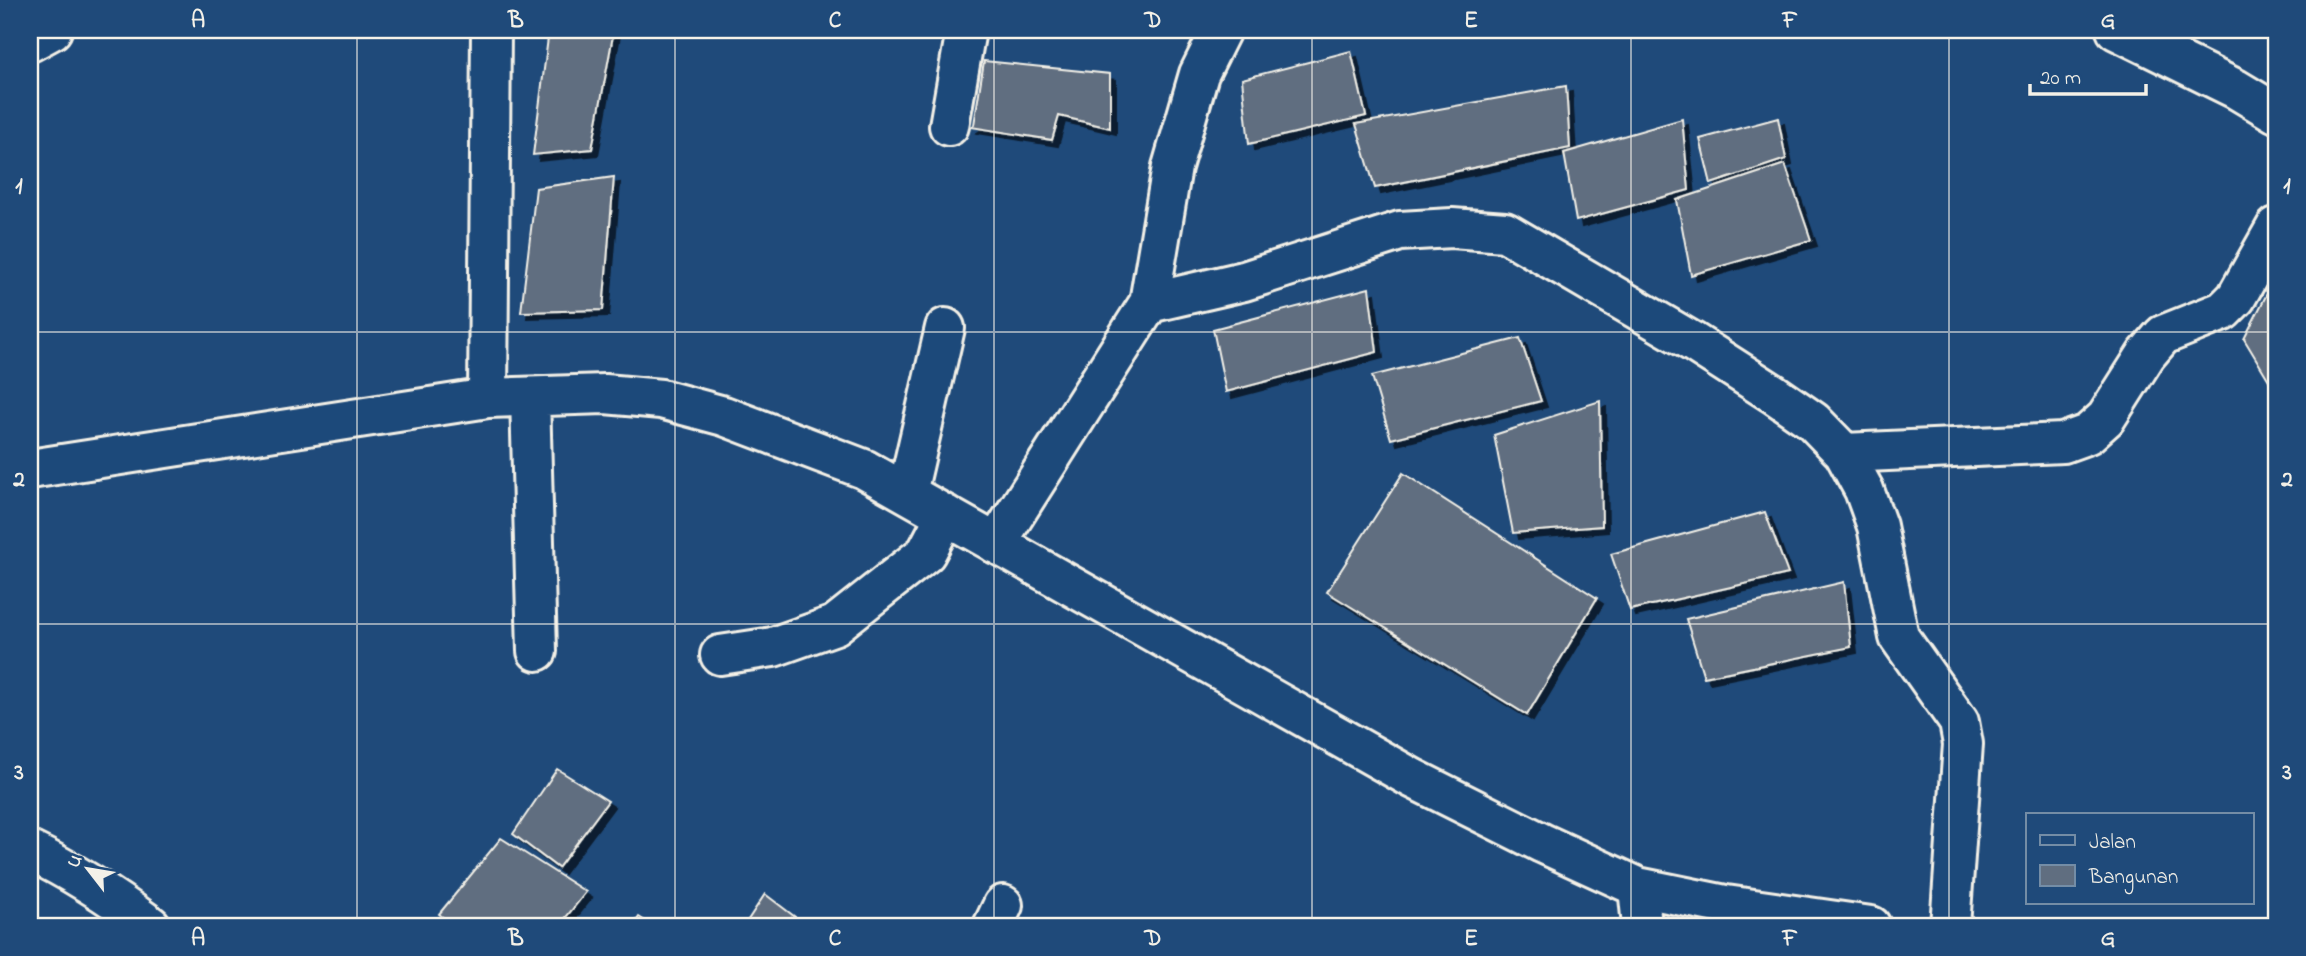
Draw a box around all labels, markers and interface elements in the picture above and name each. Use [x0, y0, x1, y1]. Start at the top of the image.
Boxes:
text: A [191, 5, 205, 38]
text: B [507, 5, 524, 38]
text: C [829, 5, 842, 38]
text: D [1144, 5, 1161, 38]
text: E [1464, 5, 1478, 38]
text: F [1782, 5, 1798, 38]
text: G [2101, 5, 2115, 38]
scale bar [2030, 52, 2145, 96]
text: 20 m [2040, 64, 2081, 94]
text: 1 [15, 171, 23, 204]
text: 1 [2283, 171, 2291, 204]
text: 2 [12, 464, 25, 497]
text: 2 [2280, 464, 2293, 497]
text: 3 [13, 757, 24, 790]
text: 3 [2281, 757, 2292, 790]
legend [2026, 813, 2254, 904]
text: Jalan [2089, 828, 2136, 858]
north arrow [52, 834, 122, 904]
text: U [61, 849, 90, 874]
text: Bangunan [2088, 863, 2178, 895]
text: A [191, 923, 205, 956]
text: B [507, 923, 524, 956]
text: C [829, 923, 842, 956]
text: D [1144, 923, 1161, 956]
text: E [1464, 923, 1478, 956]
text: F [1782, 923, 1798, 956]
text: G [2101, 923, 2115, 956]

